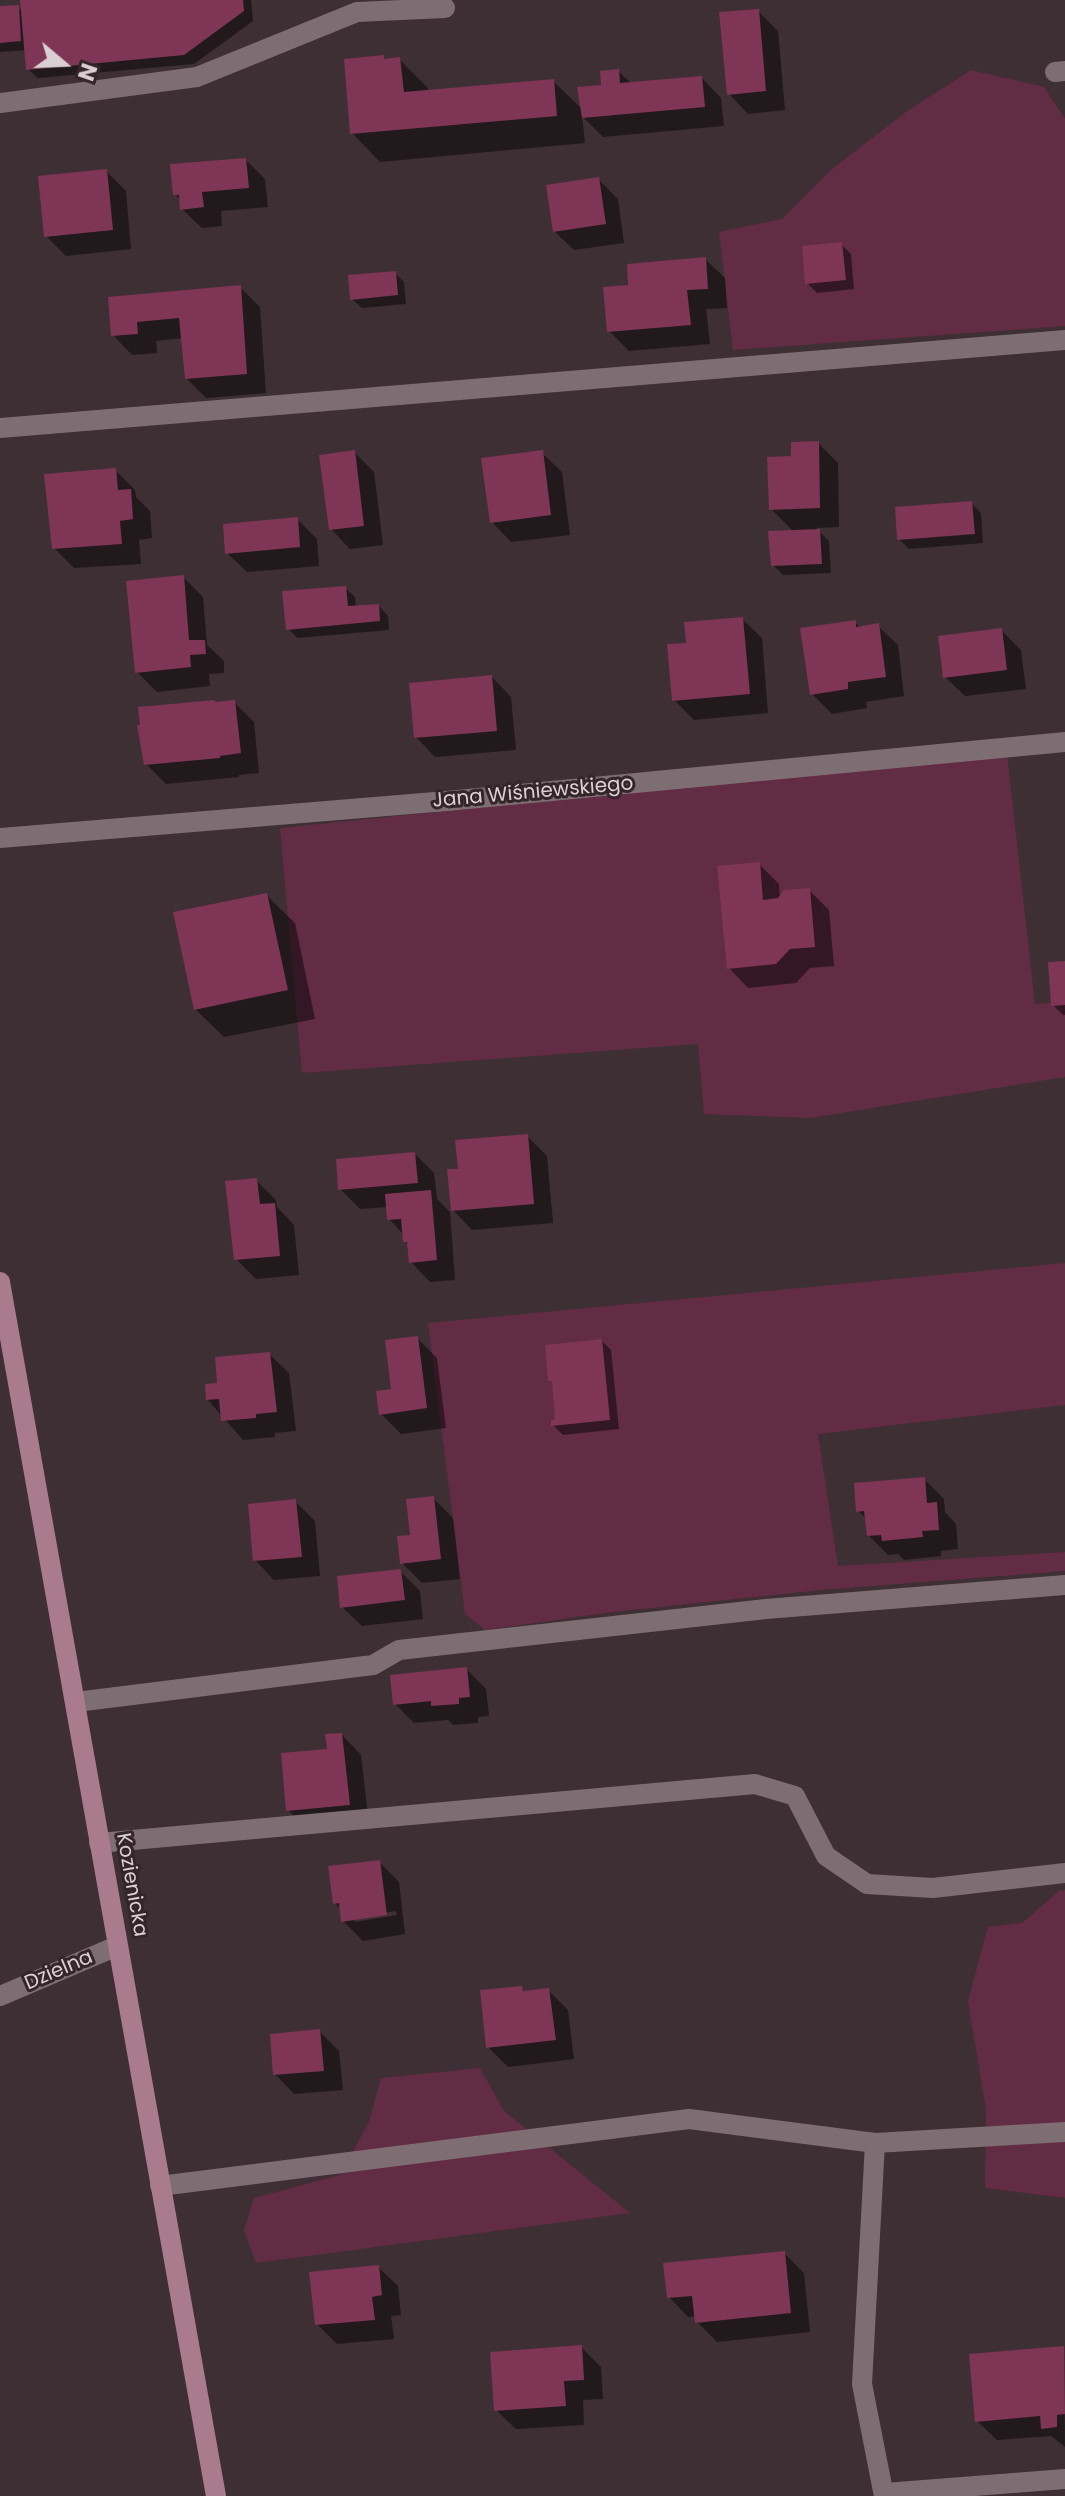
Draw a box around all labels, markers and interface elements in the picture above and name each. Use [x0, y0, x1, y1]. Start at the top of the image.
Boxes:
north arrow [24, 24, 104, 104]
text: N [70, 59, 105, 85]
street label: Jana Wiśniewskiego [432, 772, 634, 814]
street label: Kozienicka [110, 1831, 152, 1939]
street label: Dzielna [21, 1946, 97, 1996]

